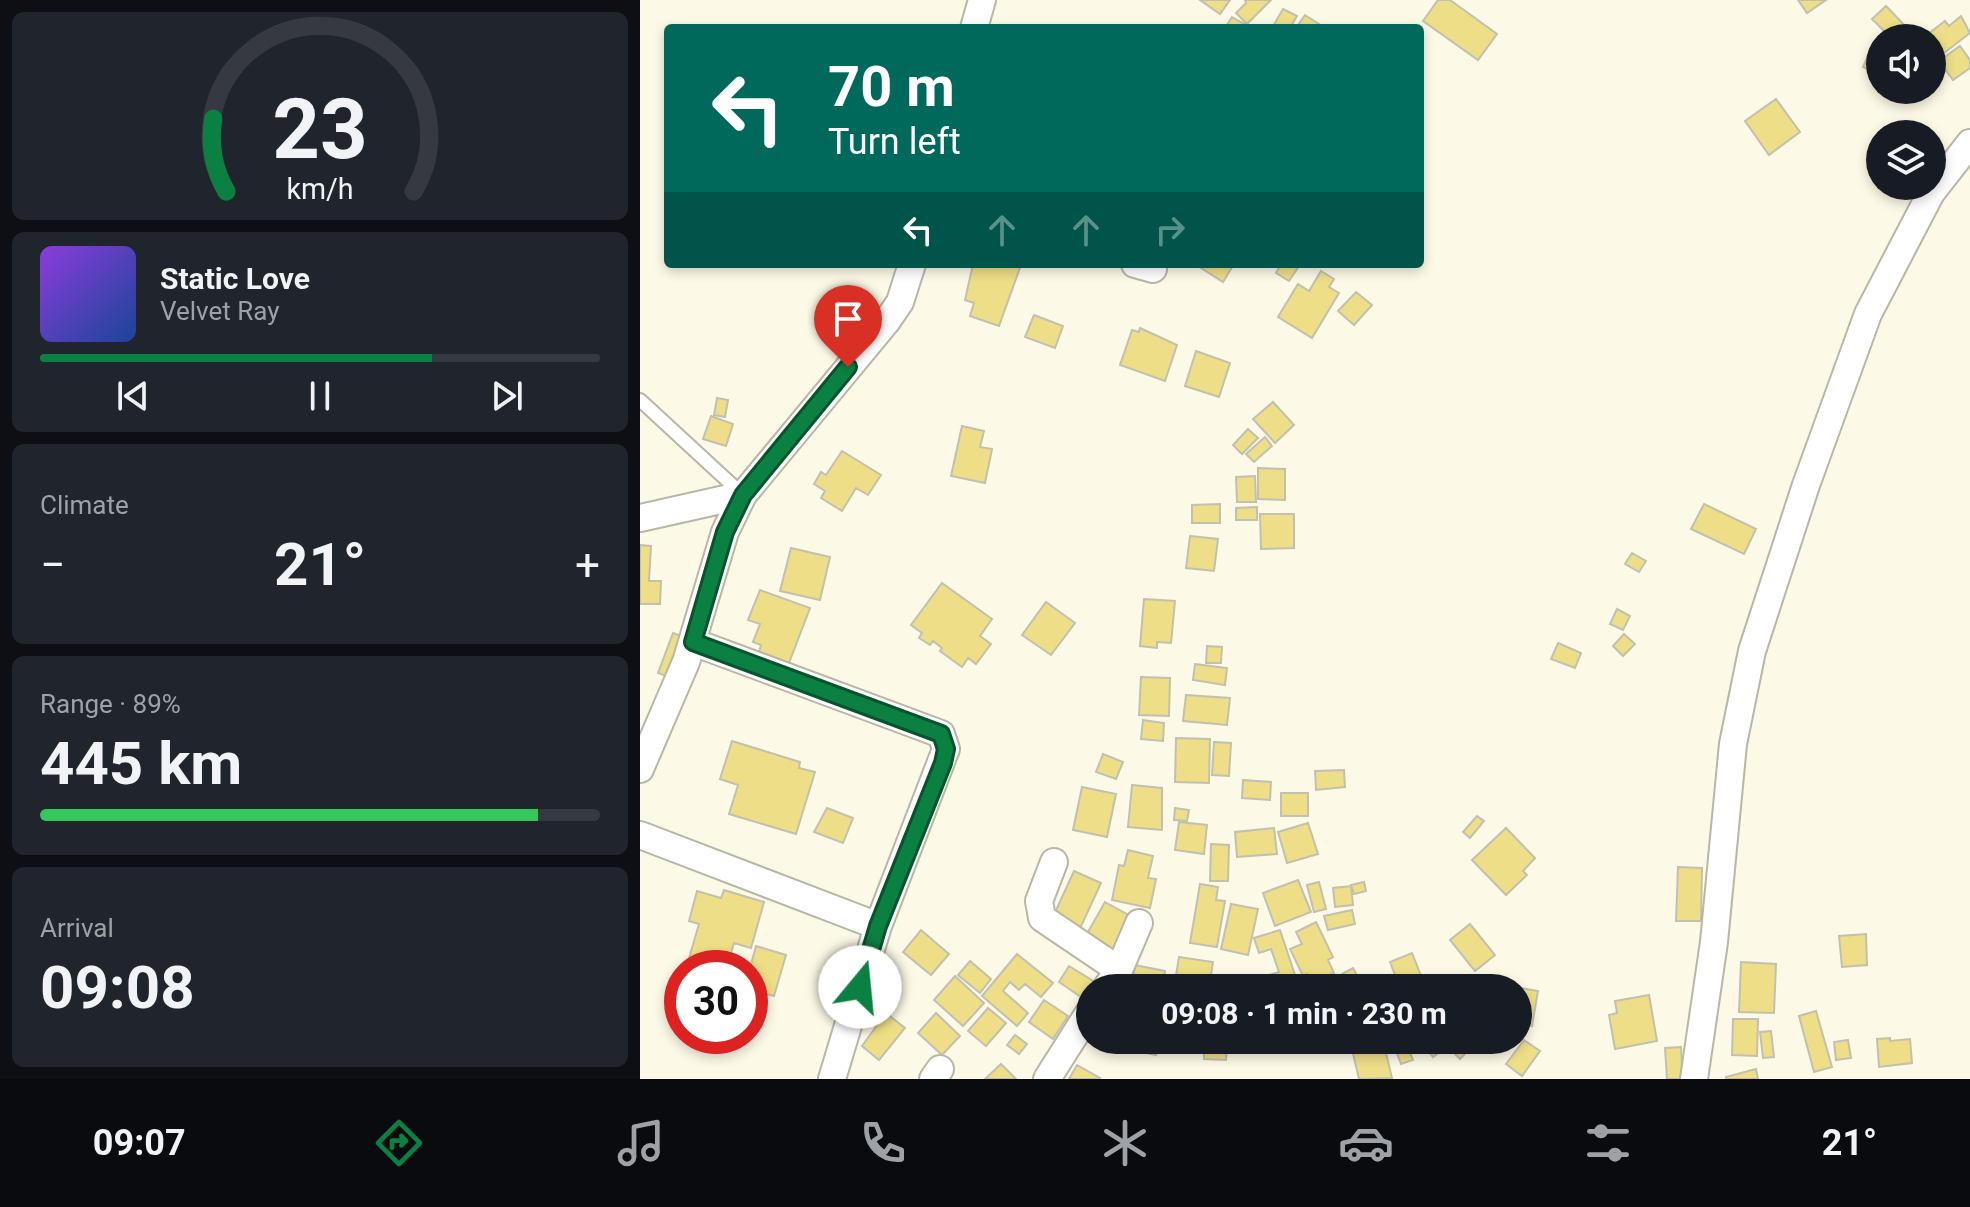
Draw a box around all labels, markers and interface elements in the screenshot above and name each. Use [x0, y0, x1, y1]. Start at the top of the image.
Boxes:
map controls [1866, 24, 1946, 200]
button: sound [1866, 24, 1946, 104]
text: 70 m [828, 54, 955, 120]
icon: left [696, 56, 800, 160]
text: 23 [272, 81, 368, 178]
button: layers [1866, 120, 1946, 200]
text: Turn left [828, 121, 961, 163]
text: km/h [286, 172, 354, 206]
icon: left [896, 208, 940, 252]
icon: ahead [980, 208, 1024, 252]
icon: ahead [1064, 208, 1108, 252]
icon: right [1148, 208, 1192, 252]
text: Static Love [160, 261, 310, 296]
pin [814, 285, 882, 367]
text: Velvet Ray [160, 296, 280, 326]
icon: arrive [826, 297, 870, 341]
icon: previous [111, 374, 155, 418]
icon: pause [298, 374, 342, 418]
icon: next [485, 374, 529, 418]
text: Climate [40, 490, 129, 520]
text: 21° [274, 529, 366, 600]
text: − [40, 539, 65, 591]
text: + [575, 539, 600, 591]
text: Range · 89% [40, 689, 181, 719]
text: 445 km [40, 728, 242, 799]
text: Arrival [40, 913, 114, 943]
position arrow [818, 945, 902, 1029]
speed limit sign: 30 [664, 950, 768, 1054]
text: 09:08 [40, 952, 195, 1023]
text: 09:08 · 1 min · 230 m [1161, 996, 1447, 1031]
icon: directions [371, 1115, 427, 1171]
icon: music [613, 1115, 669, 1171]
icon: phone [855, 1115, 911, 1171]
icon: climate [1097, 1115, 1153, 1171]
icon: car [1338, 1115, 1394, 1171]
icon: filters [1580, 1115, 1636, 1171]
text: 09:07 [93, 1122, 186, 1164]
text: 21° [1822, 1122, 1877, 1164]

